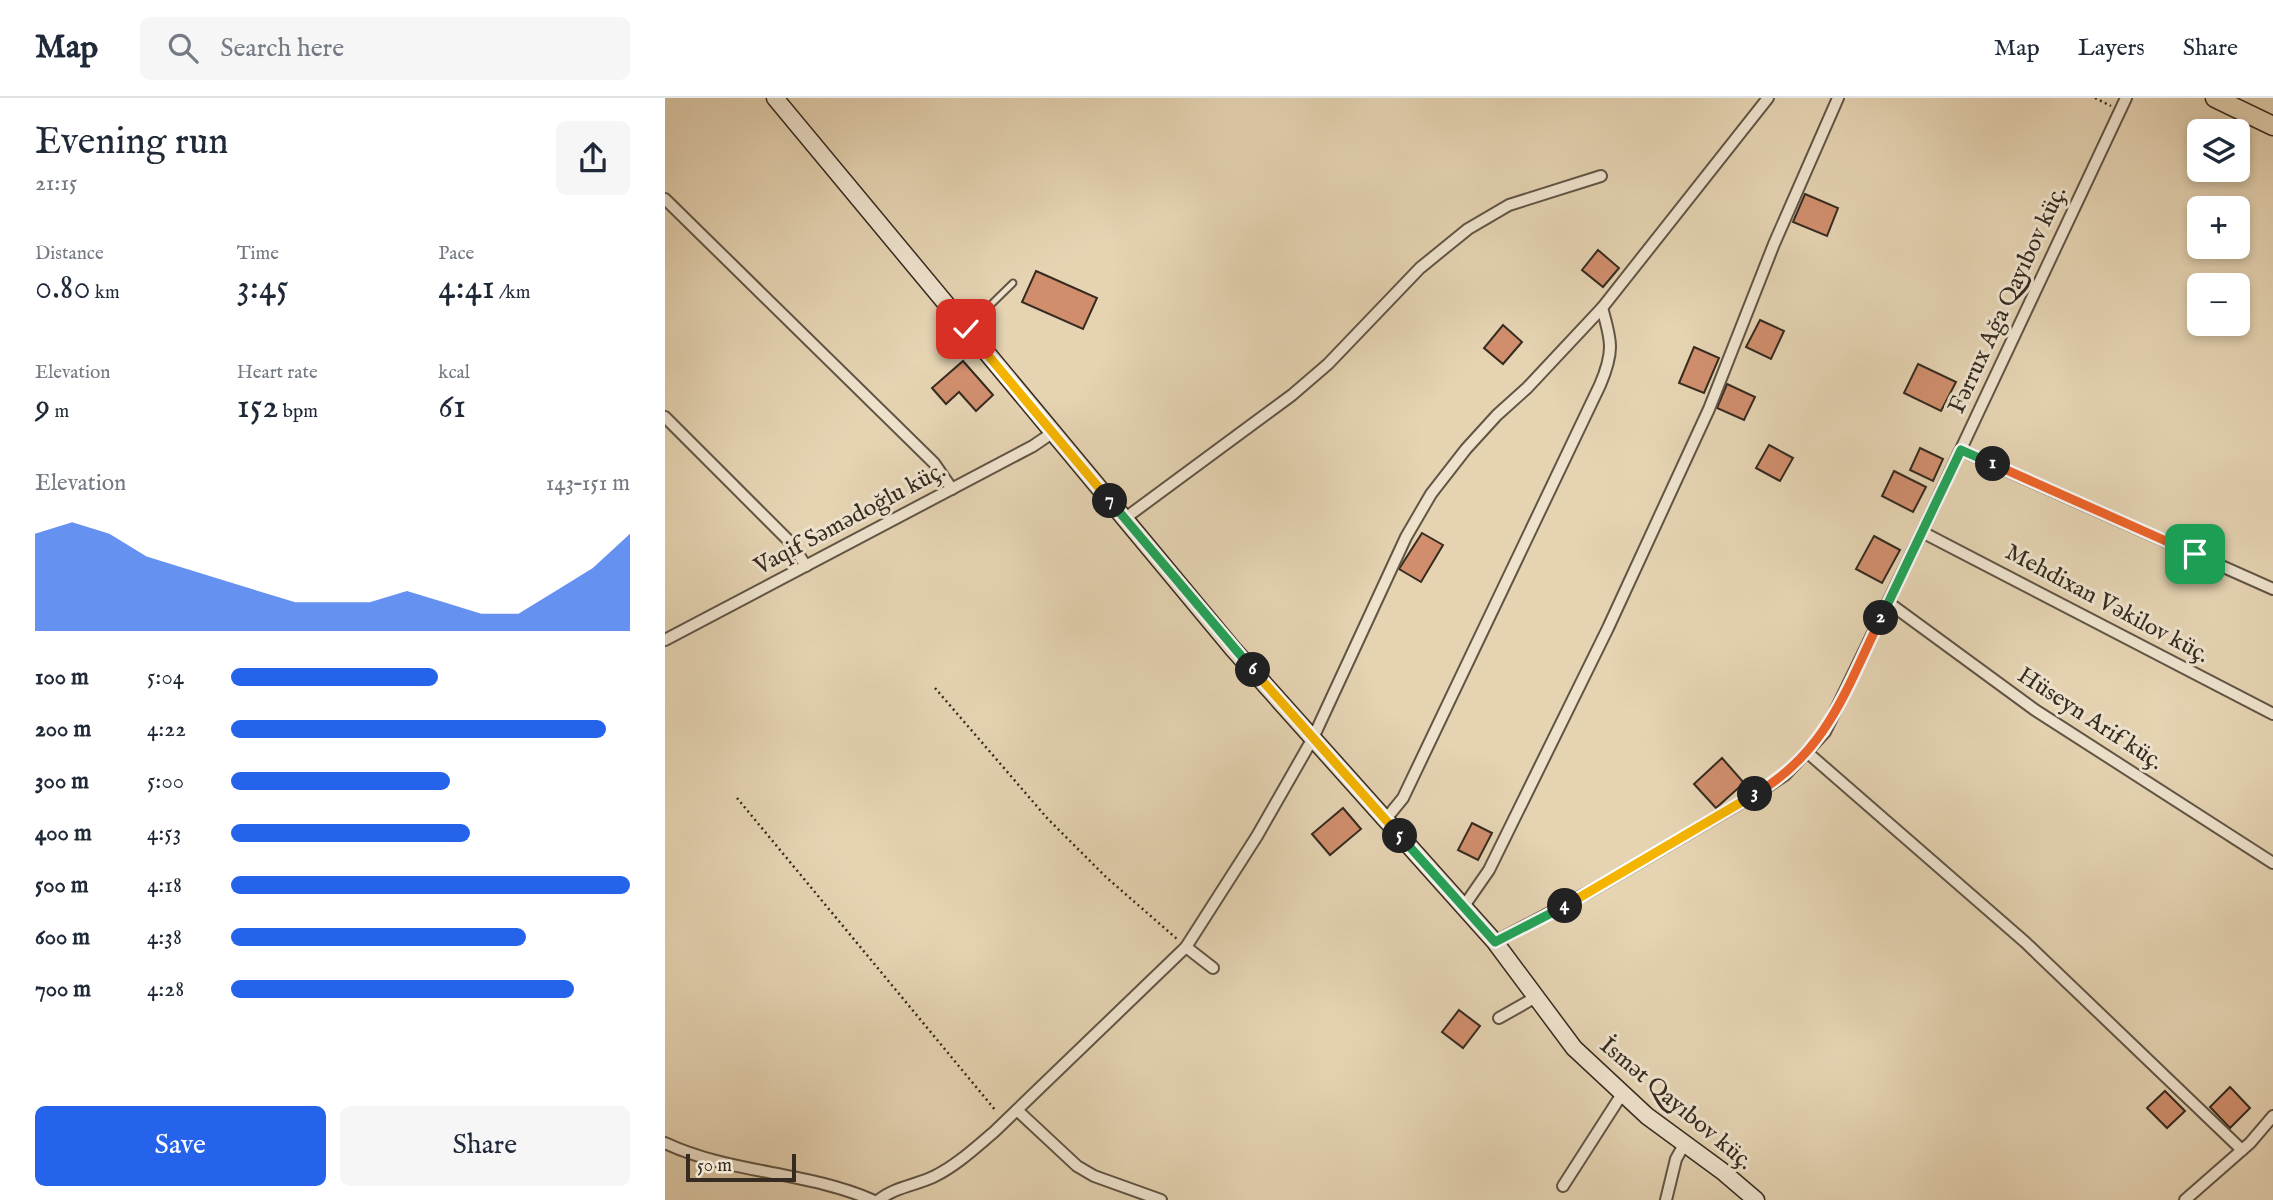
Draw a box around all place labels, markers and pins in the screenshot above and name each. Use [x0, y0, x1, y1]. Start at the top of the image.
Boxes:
pin [936, 299, 996, 359]
pin: 1 [1975, 446, 2011, 482]
pin: 7 [1093, 484, 1127, 518]
pin [2165, 524, 2225, 584]
pin: 2 [1863, 601, 1899, 636]
pin: 6 [1235, 652, 1271, 688]
pin: 3 [1737, 776, 1773, 812]
pin: 5 [1383, 818, 1417, 854]
pin: 4 [1548, 888, 1583, 924]

